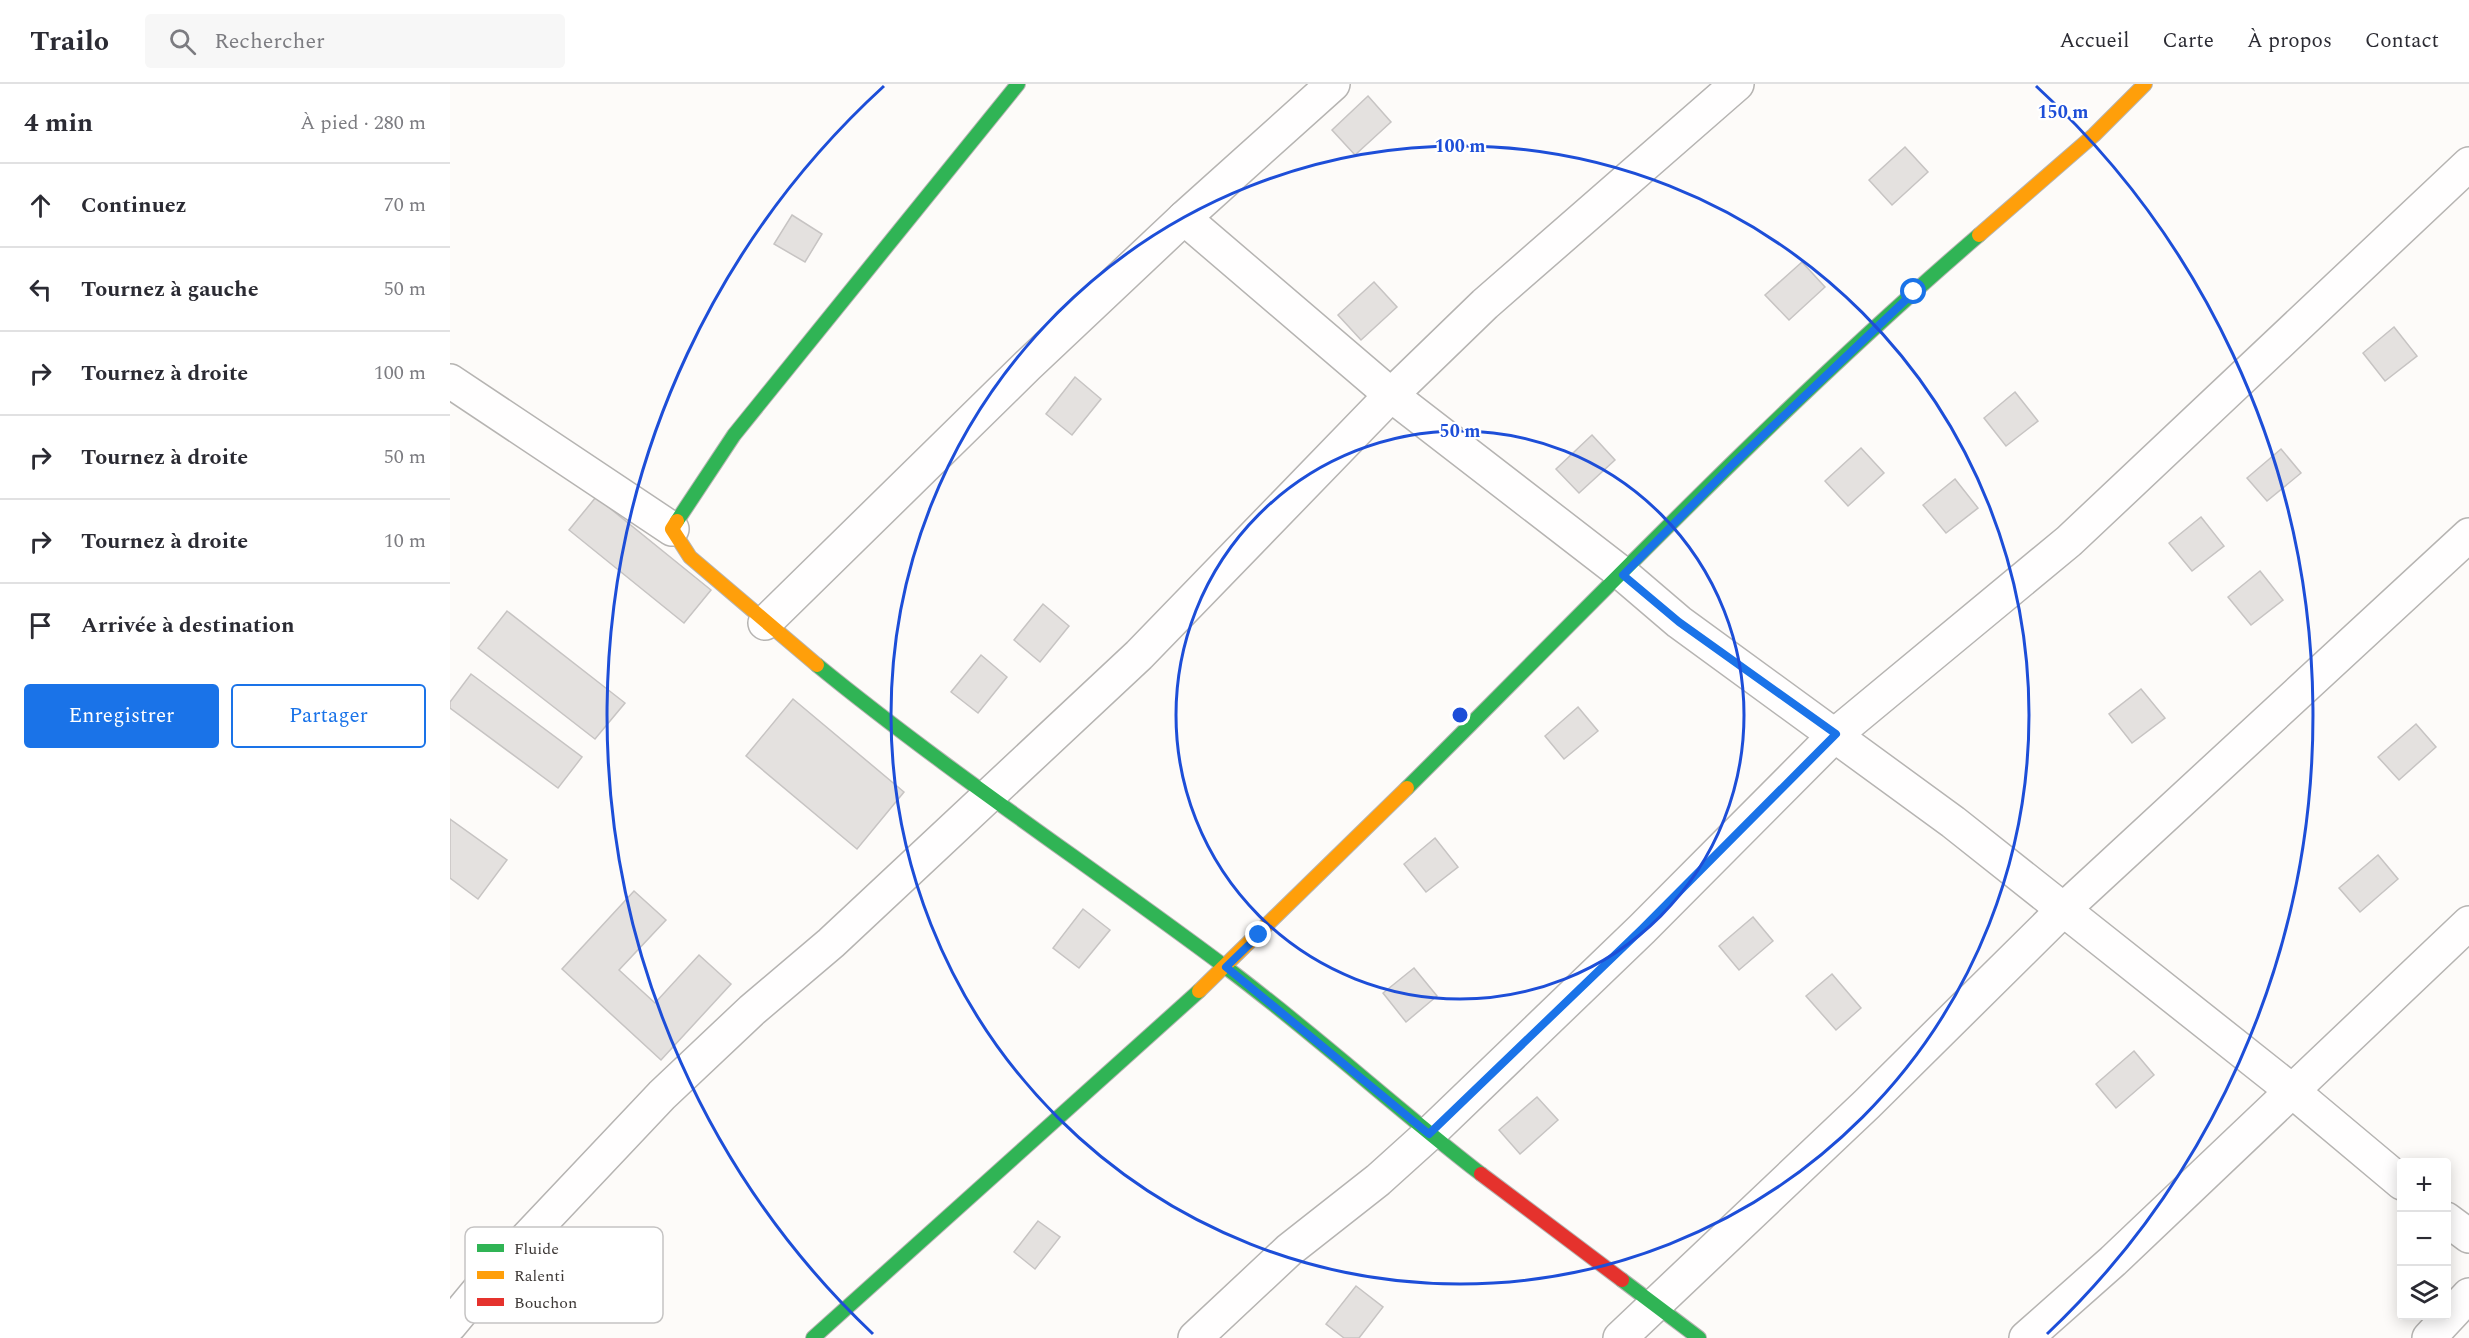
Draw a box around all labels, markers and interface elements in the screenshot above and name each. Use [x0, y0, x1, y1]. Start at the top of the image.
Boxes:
search box [145, 14, 565, 68]
text: Trailo [30, 20, 109, 63]
icon: search [166, 25, 199, 58]
text: Rechercher [214, 25, 325, 58]
text: Accueil [2059, 25, 2130, 57]
text: Carte [2163, 25, 2214, 57]
text: À propos [2247, 25, 2332, 57]
text: Contact [2365, 25, 2439, 57]
text: 150 m [2037, 99, 2089, 126]
text: 4 min [24, 103, 93, 143]
text: À pied · 280 m [300, 108, 426, 138]
text: 100 m [1434, 133, 1486, 160]
icon: ahead [24, 189, 57, 222]
text: Continuez [81, 189, 187, 222]
text: 70 m [384, 190, 426, 220]
icon: left [24, 273, 57, 306]
text: Tournez à gauche [81, 273, 259, 306]
text: 50 m [384, 274, 426, 304]
route start [1900, 278, 1926, 304]
icon: right [24, 357, 57, 390]
text: Tournez à droite [81, 357, 248, 390]
text: 100 m [374, 358, 426, 388]
text: 50 m [1440, 418, 1480, 445]
icon: right [24, 441, 57, 474]
text: Tournez à droite [81, 441, 248, 474]
text: 50 m [384, 442, 426, 472]
icon: right [24, 525, 57, 558]
text: Tournez à droite [81, 525, 248, 558]
text: 10 m [384, 526, 426, 556]
icon: arrive [24, 609, 57, 642]
text: Arrivée à destination [81, 609, 295, 642]
button: Enregistrer [24, 684, 219, 748]
button: Partager [231, 684, 426, 748]
centre of rings [1450, 705, 1470, 725]
route end [1245, 921, 1271, 947]
map controls [2397, 1158, 2451, 1320]
button: + [2397, 1158, 2451, 1212]
button: − [2397, 1212, 2451, 1266]
legend [465, 1227, 663, 1323]
text: Fluide [514, 1237, 559, 1261]
text: Ralenti [514, 1264, 565, 1288]
button: layers [2397, 1266, 2451, 1320]
text: Bouchon [514, 1291, 577, 1315]

